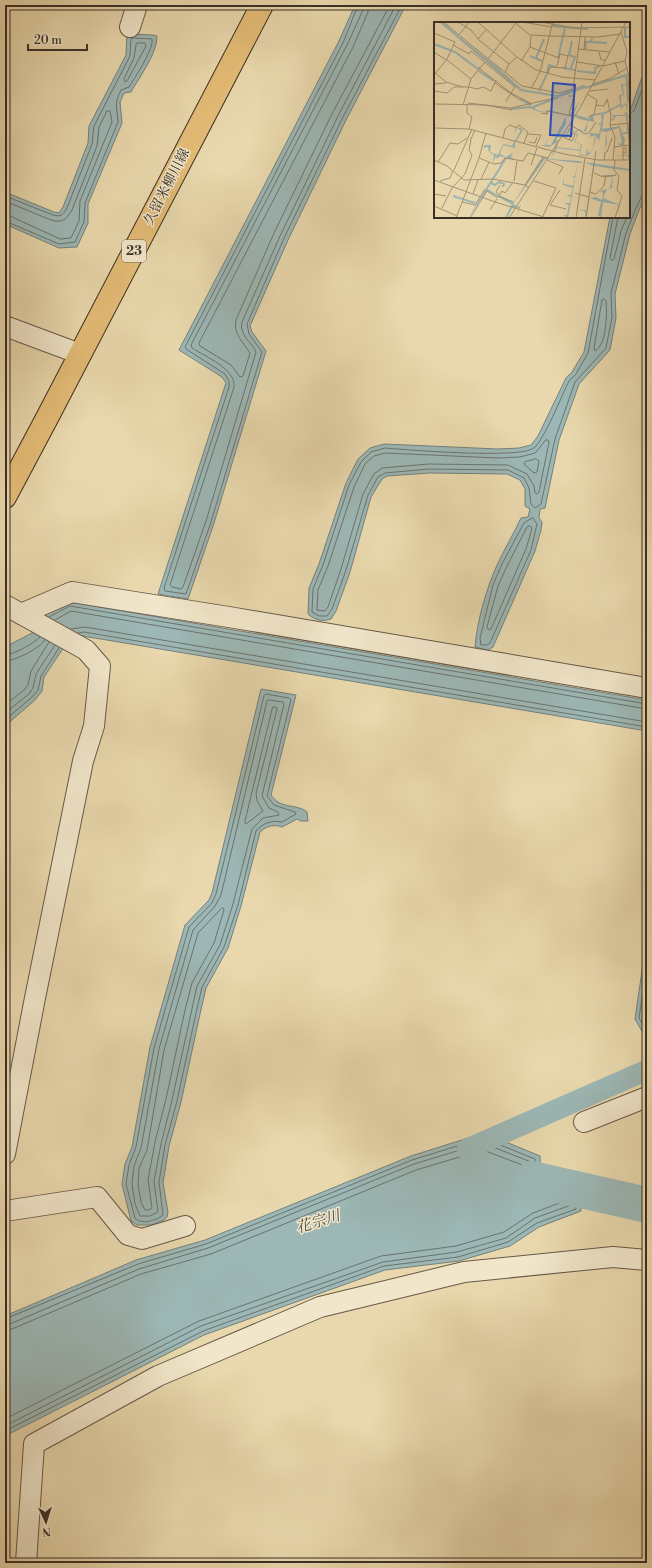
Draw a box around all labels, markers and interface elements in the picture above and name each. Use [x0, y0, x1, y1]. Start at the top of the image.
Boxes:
inset map [434, 22, 630, 218]
scale bar [28, 26, 87, 52]
text: 20 m [34, 33, 62, 48]
street label: 久留米柳川線 [140, 145, 194, 229]
road number: 23 [122, 240, 146, 262]
water label: 花宗川 [294, 1206, 344, 1238]
north arrow [26, 1502, 66, 1542]
text: N [42, 1524, 51, 1538]

